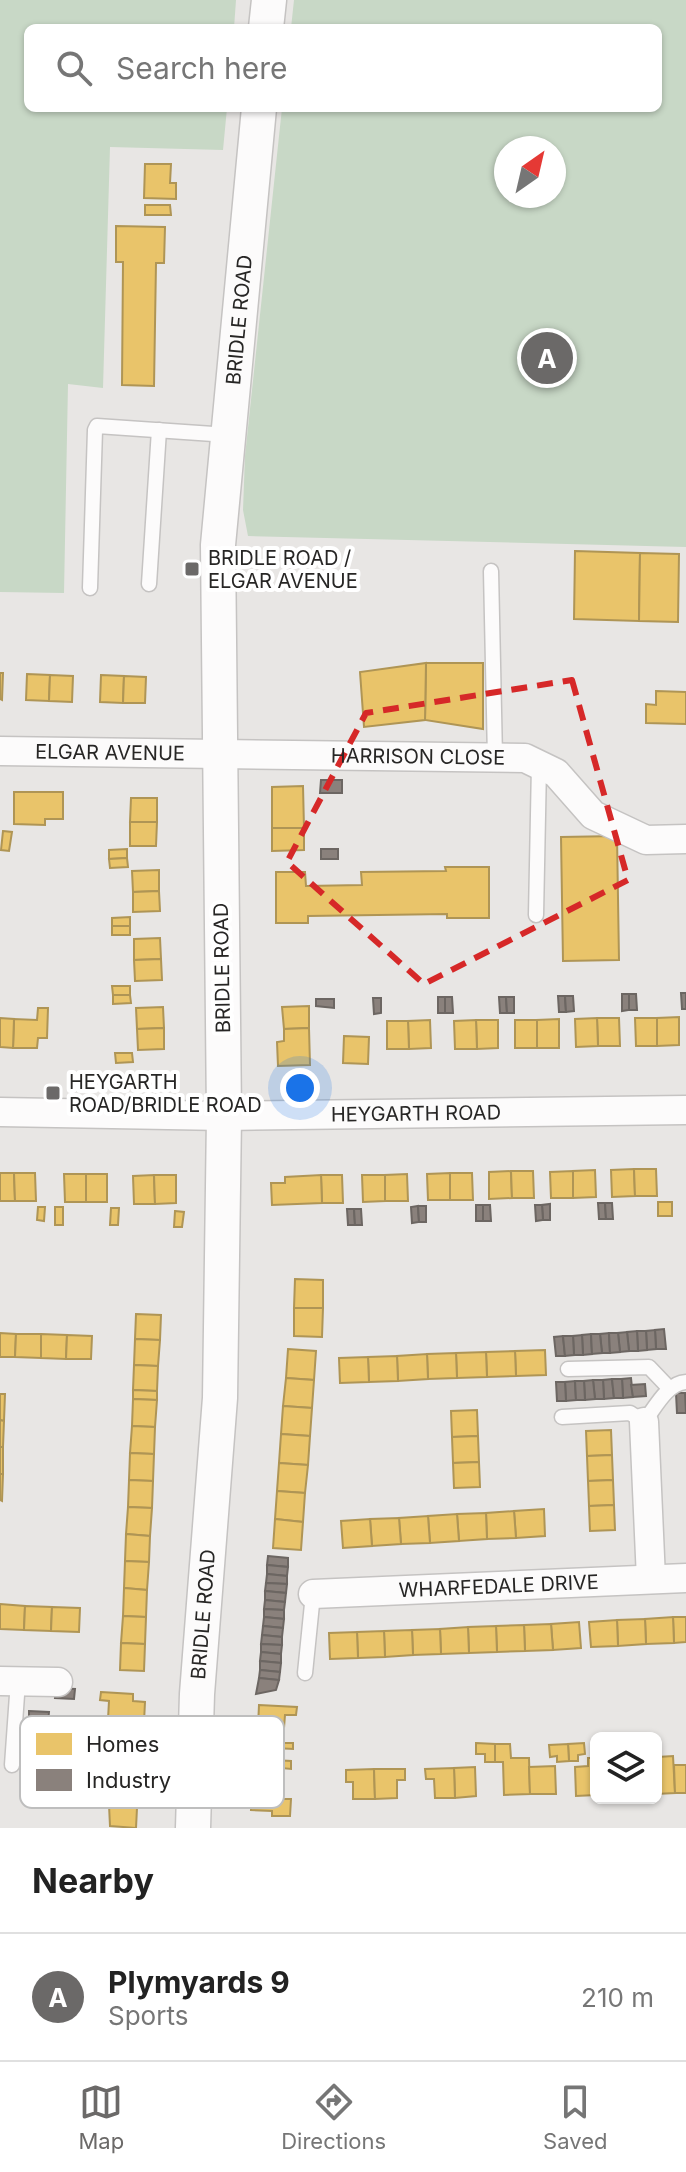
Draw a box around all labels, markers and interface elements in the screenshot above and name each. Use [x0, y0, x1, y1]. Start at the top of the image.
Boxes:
search box [24, 24, 662, 112]
icon: search [52, 46, 96, 90]
text: Search here [116, 50, 288, 86]
north arrow [494, 136, 566, 208]
street label: BRIDLE ROAD [221, 254, 257, 386]
pin: A [521, 328, 573, 388]
place label: BRIDLE ROAD / ELGAR AVENUE [208, 546, 358, 593]
marker: BRIDLE ROAD / ELGAR AVENUE [183, 560, 201, 578]
street label: ELGAR AVENUE [35, 739, 185, 765]
street label: HARRISON CLOSE [331, 743, 505, 770]
street label: BRIDLE ROAD [209, 903, 235, 1033]
your location [280, 1068, 320, 1108]
place label: HEYGARTH ROAD/BRIDLE ROAD [69, 1070, 262, 1117]
marker: HEYGARTH ROAD/BRIDLE ROAD [44, 1084, 62, 1102]
street label: HEYGARTH ROAD [331, 1100, 501, 1127]
street label: BRIDLE ROAD [186, 1548, 220, 1680]
street label: WHARFEDALE DRIVE [398, 1570, 599, 1602]
legend [20, 1716, 284, 1808]
text: Homes [86, 1731, 159, 1757]
map controls [590, 1732, 662, 1804]
button: layers [590, 1732, 662, 1804]
text: Industry [86, 1767, 171, 1793]
text: Nearby [32, 1860, 154, 1901]
text: Plymyards 9 [108, 1964, 290, 2000]
text: A [48, 1982, 68, 2013]
text: 210 m [581, 1982, 654, 2013]
text: Sports [108, 2000, 188, 2031]
tab: Map [79, 2080, 124, 2154]
tab: Directions [281, 2080, 386, 2154]
tab: Saved [543, 2080, 607, 2154]

